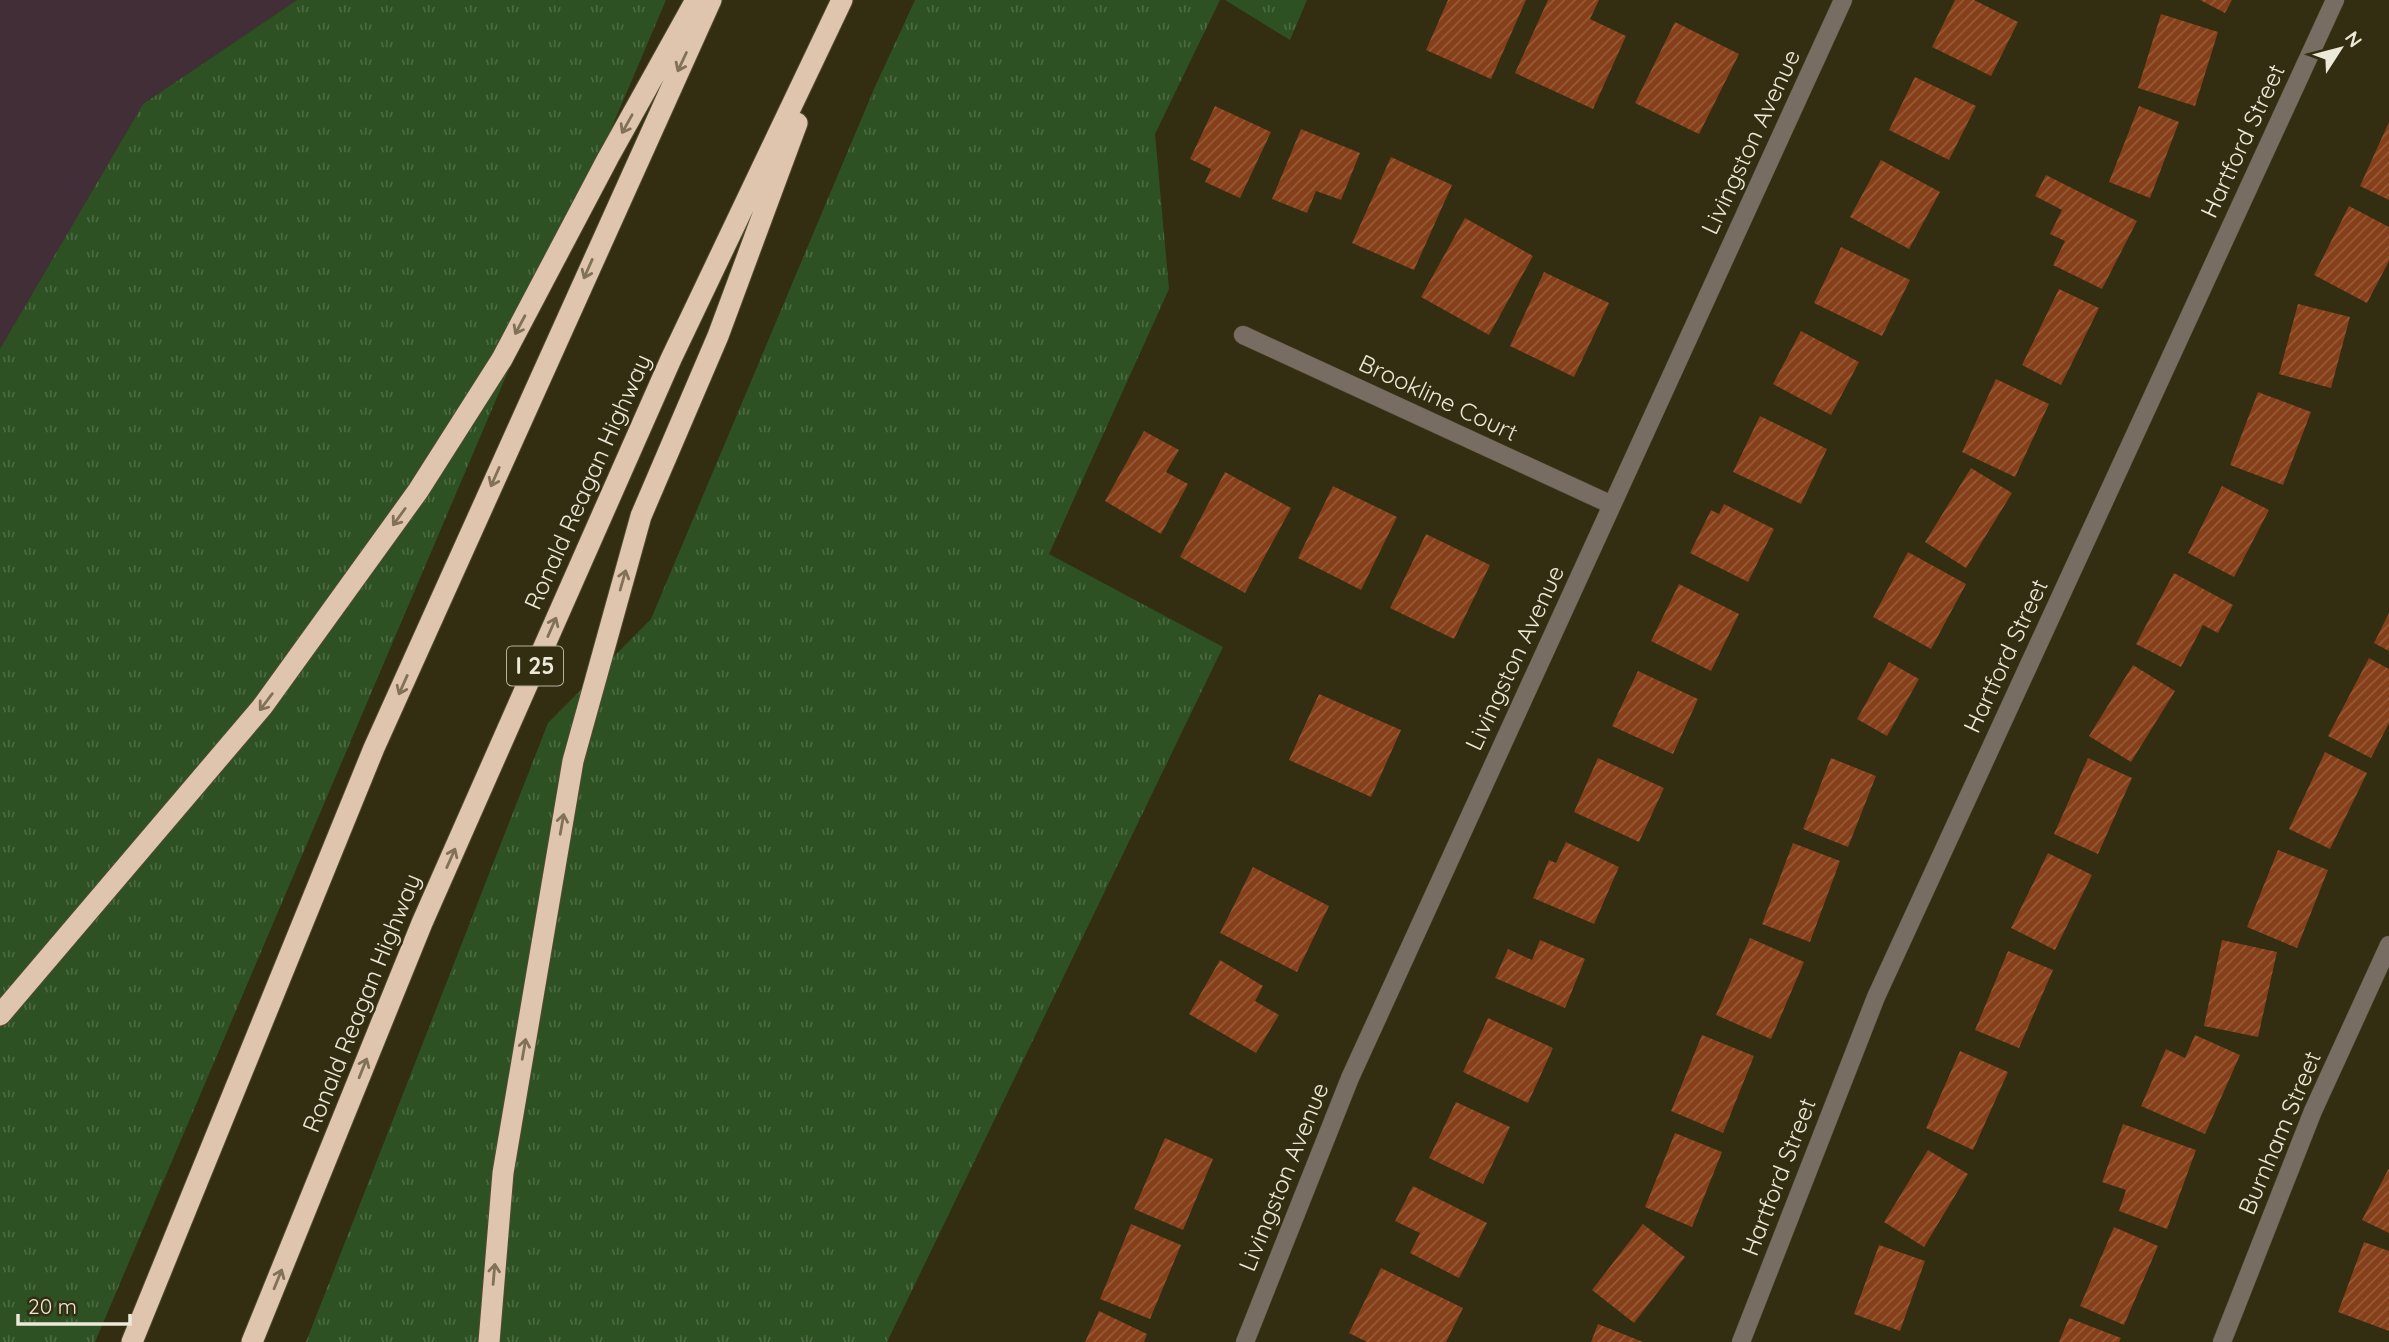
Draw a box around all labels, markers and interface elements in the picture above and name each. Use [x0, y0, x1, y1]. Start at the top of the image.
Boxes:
north arrow [2305, 14, 2375, 84]
text: N [2340, 26, 2368, 52]
street label: Livingston Avenue [1694, 44, 1806, 239]
one-way arrow [675, 51, 688, 72]
street label: Hartford Street [2193, 59, 2291, 222]
one-way arrow [620, 113, 634, 133]
one-way arrow [581, 258, 594, 279]
one-way arrow [513, 314, 527, 335]
street label: Brookline Court [1354, 347, 1523, 447]
street label: Ronald Reagan Highway [517, 349, 657, 614]
one-way arrow [488, 466, 501, 487]
one-way arrow [392, 507, 406, 526]
street label: Livingston Avenue [1458, 560, 1570, 755]
one-way arrow [618, 569, 631, 591]
street label: Hartford Street [1956, 574, 2054, 737]
one-way arrow [546, 617, 559, 639]
road number: I 25 [507, 646, 563, 686]
one-way arrow [396, 673, 409, 695]
one-way arrow [259, 692, 274, 711]
one-way arrow [556, 813, 569, 836]
one-way arrow [445, 848, 458, 869]
street label: Ronald Reagan Highway [295, 869, 427, 1136]
one-way arrow [518, 1038, 531, 1061]
street label: Burnham Street [2231, 1046, 2327, 1219]
one-way arrow [358, 1058, 371, 1079]
street label: Livingston Avenue [1232, 1078, 1335, 1275]
street label: Hartford Street [1734, 1094, 1822, 1260]
one-way arrow [488, 1263, 501, 1286]
one-way arrow [272, 1268, 285, 1290]
scale bar [18, 1282, 130, 1326]
text: 20 m [28, 1293, 77, 1319]

